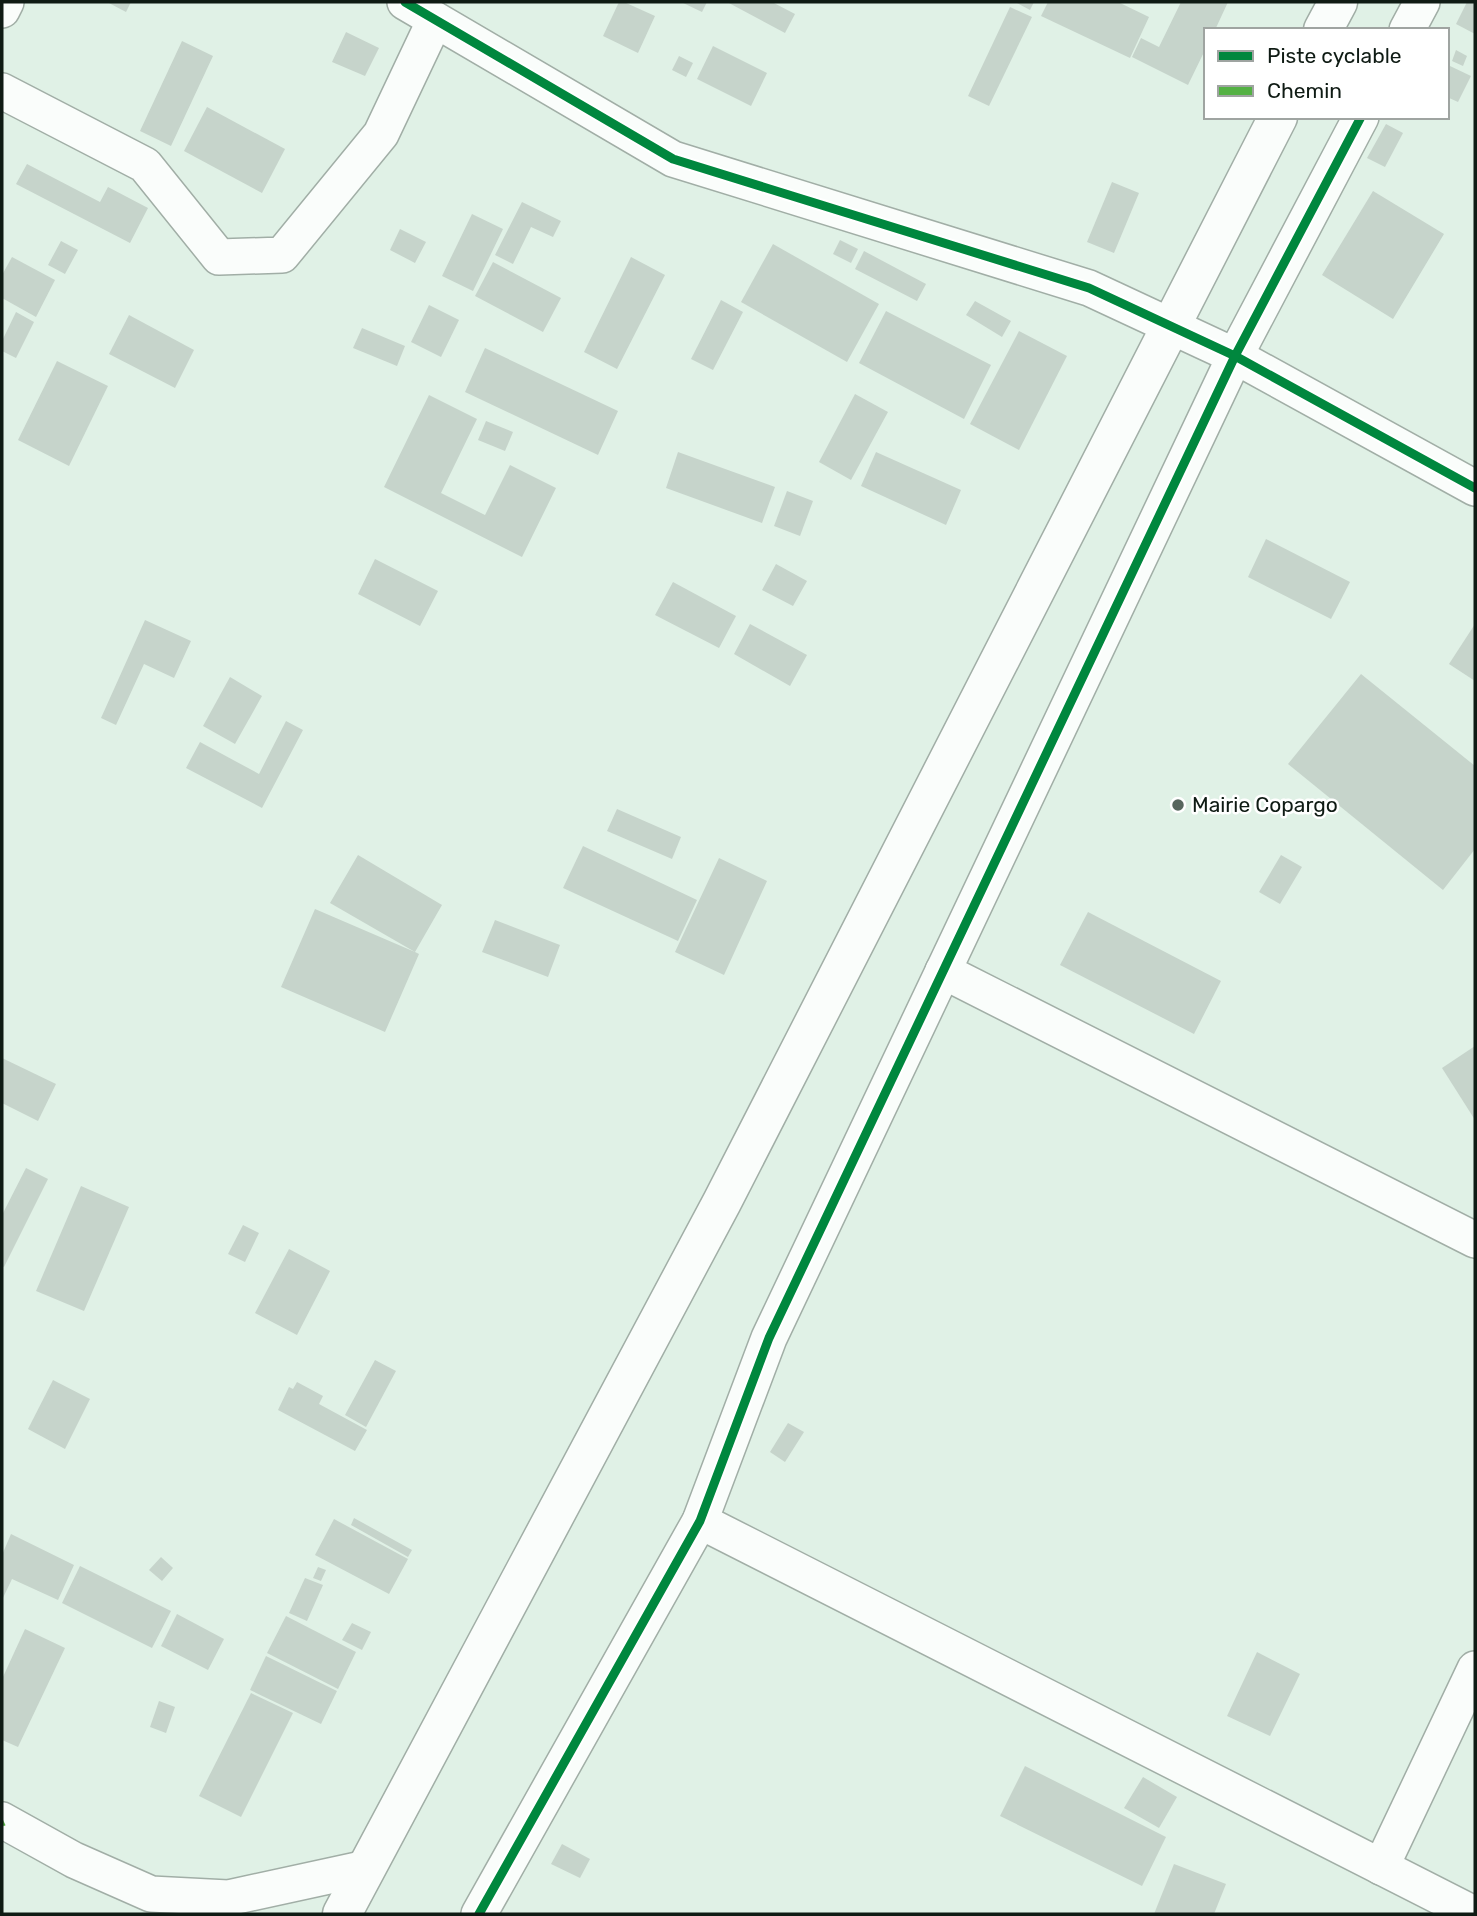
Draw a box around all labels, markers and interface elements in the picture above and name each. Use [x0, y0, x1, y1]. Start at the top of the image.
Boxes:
legend [1204, 28, 1449, 119]
text: Piste cyclable [1267, 43, 1402, 68]
text: Chemin [1267, 78, 1342, 103]
place label: Mairie Copargo [1192, 792, 1338, 817]
marker: Mairie Copargo [1170, 797, 1186, 813]

